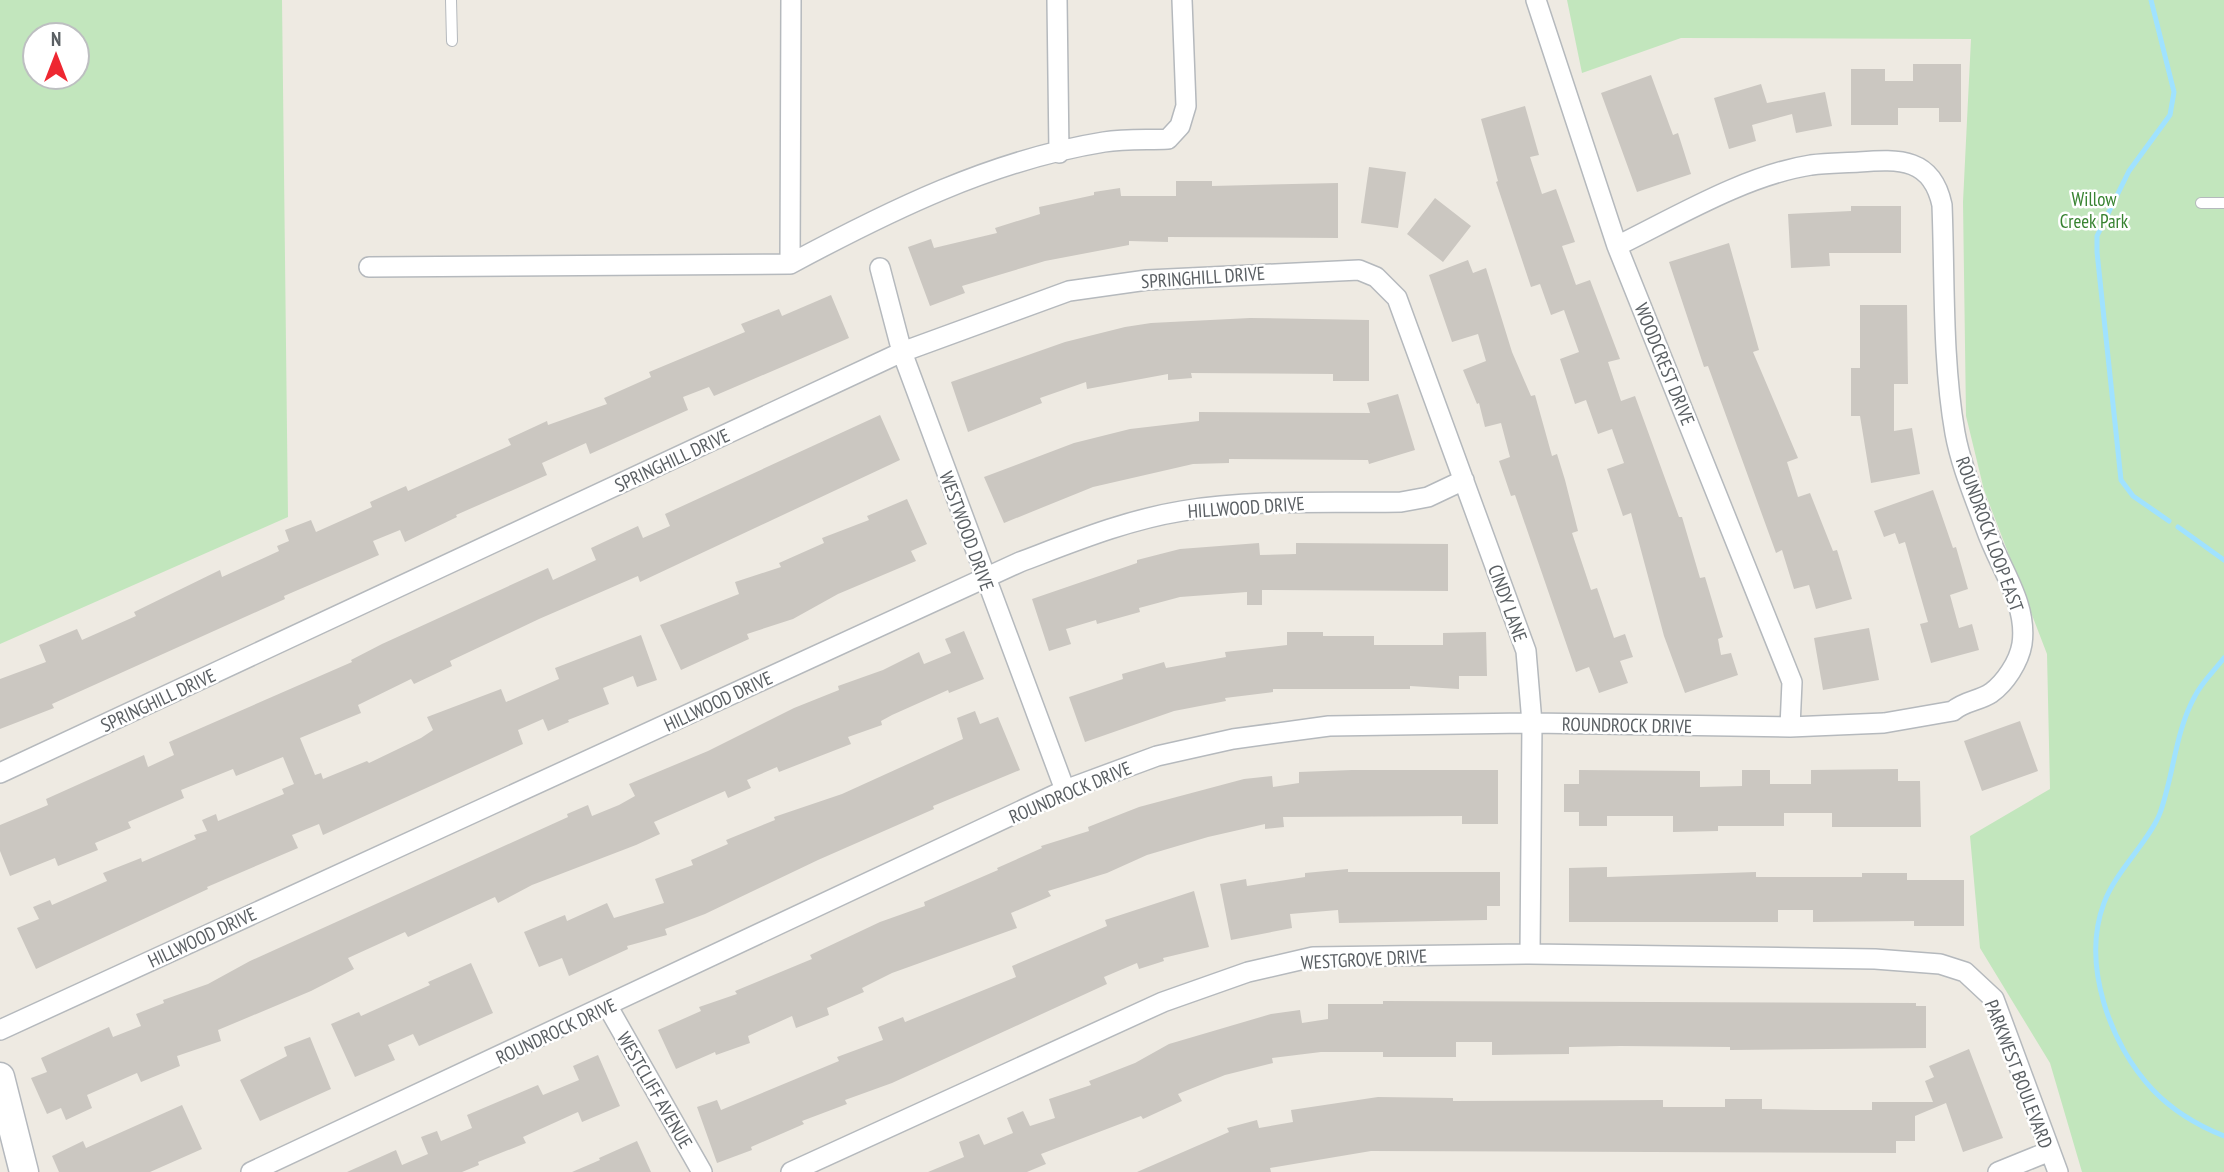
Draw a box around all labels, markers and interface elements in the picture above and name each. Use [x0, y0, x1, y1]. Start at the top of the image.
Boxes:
north arrow [21, 21, 91, 91]
text: N [51, 27, 61, 51]
park label: Willow Creek Park [2060, 187, 2129, 233]
street label: SPRINGHILL DRIVE [1140, 261, 1266, 293]
street label: WOODCREST DRIVE [1630, 299, 1700, 429]
street label: SPRINGHILL DRIVE [611, 423, 733, 497]
street label: ROUNDROCK LOOP EAST [1951, 453, 2029, 615]
street label: WESTWOOD DRIVE [934, 468, 1000, 594]
street label: HILLWOOD DRIVE [1187, 491, 1305, 523]
street label: CINDY LANE [1483, 561, 1533, 645]
street label: SPRINGHILL DRIVE [97, 663, 219, 737]
street label: HILLWOOD DRIVE [660, 665, 776, 737]
street label: ROUNDROCK DRIVE [1562, 712, 1692, 738]
street label: ROUNDROCK DRIVE [1005, 756, 1135, 828]
street label: HILLWOOD DRIVE [144, 901, 260, 973]
street label: WESTGROVE DRIVE [1300, 944, 1428, 974]
street label: ROUNDROCK DRIVE [492, 993, 620, 1069]
street label: PARKWEST BOULEVARD [1980, 996, 2058, 1152]
street label: WESTCLIFF AVENUE [612, 1027, 698, 1153]

